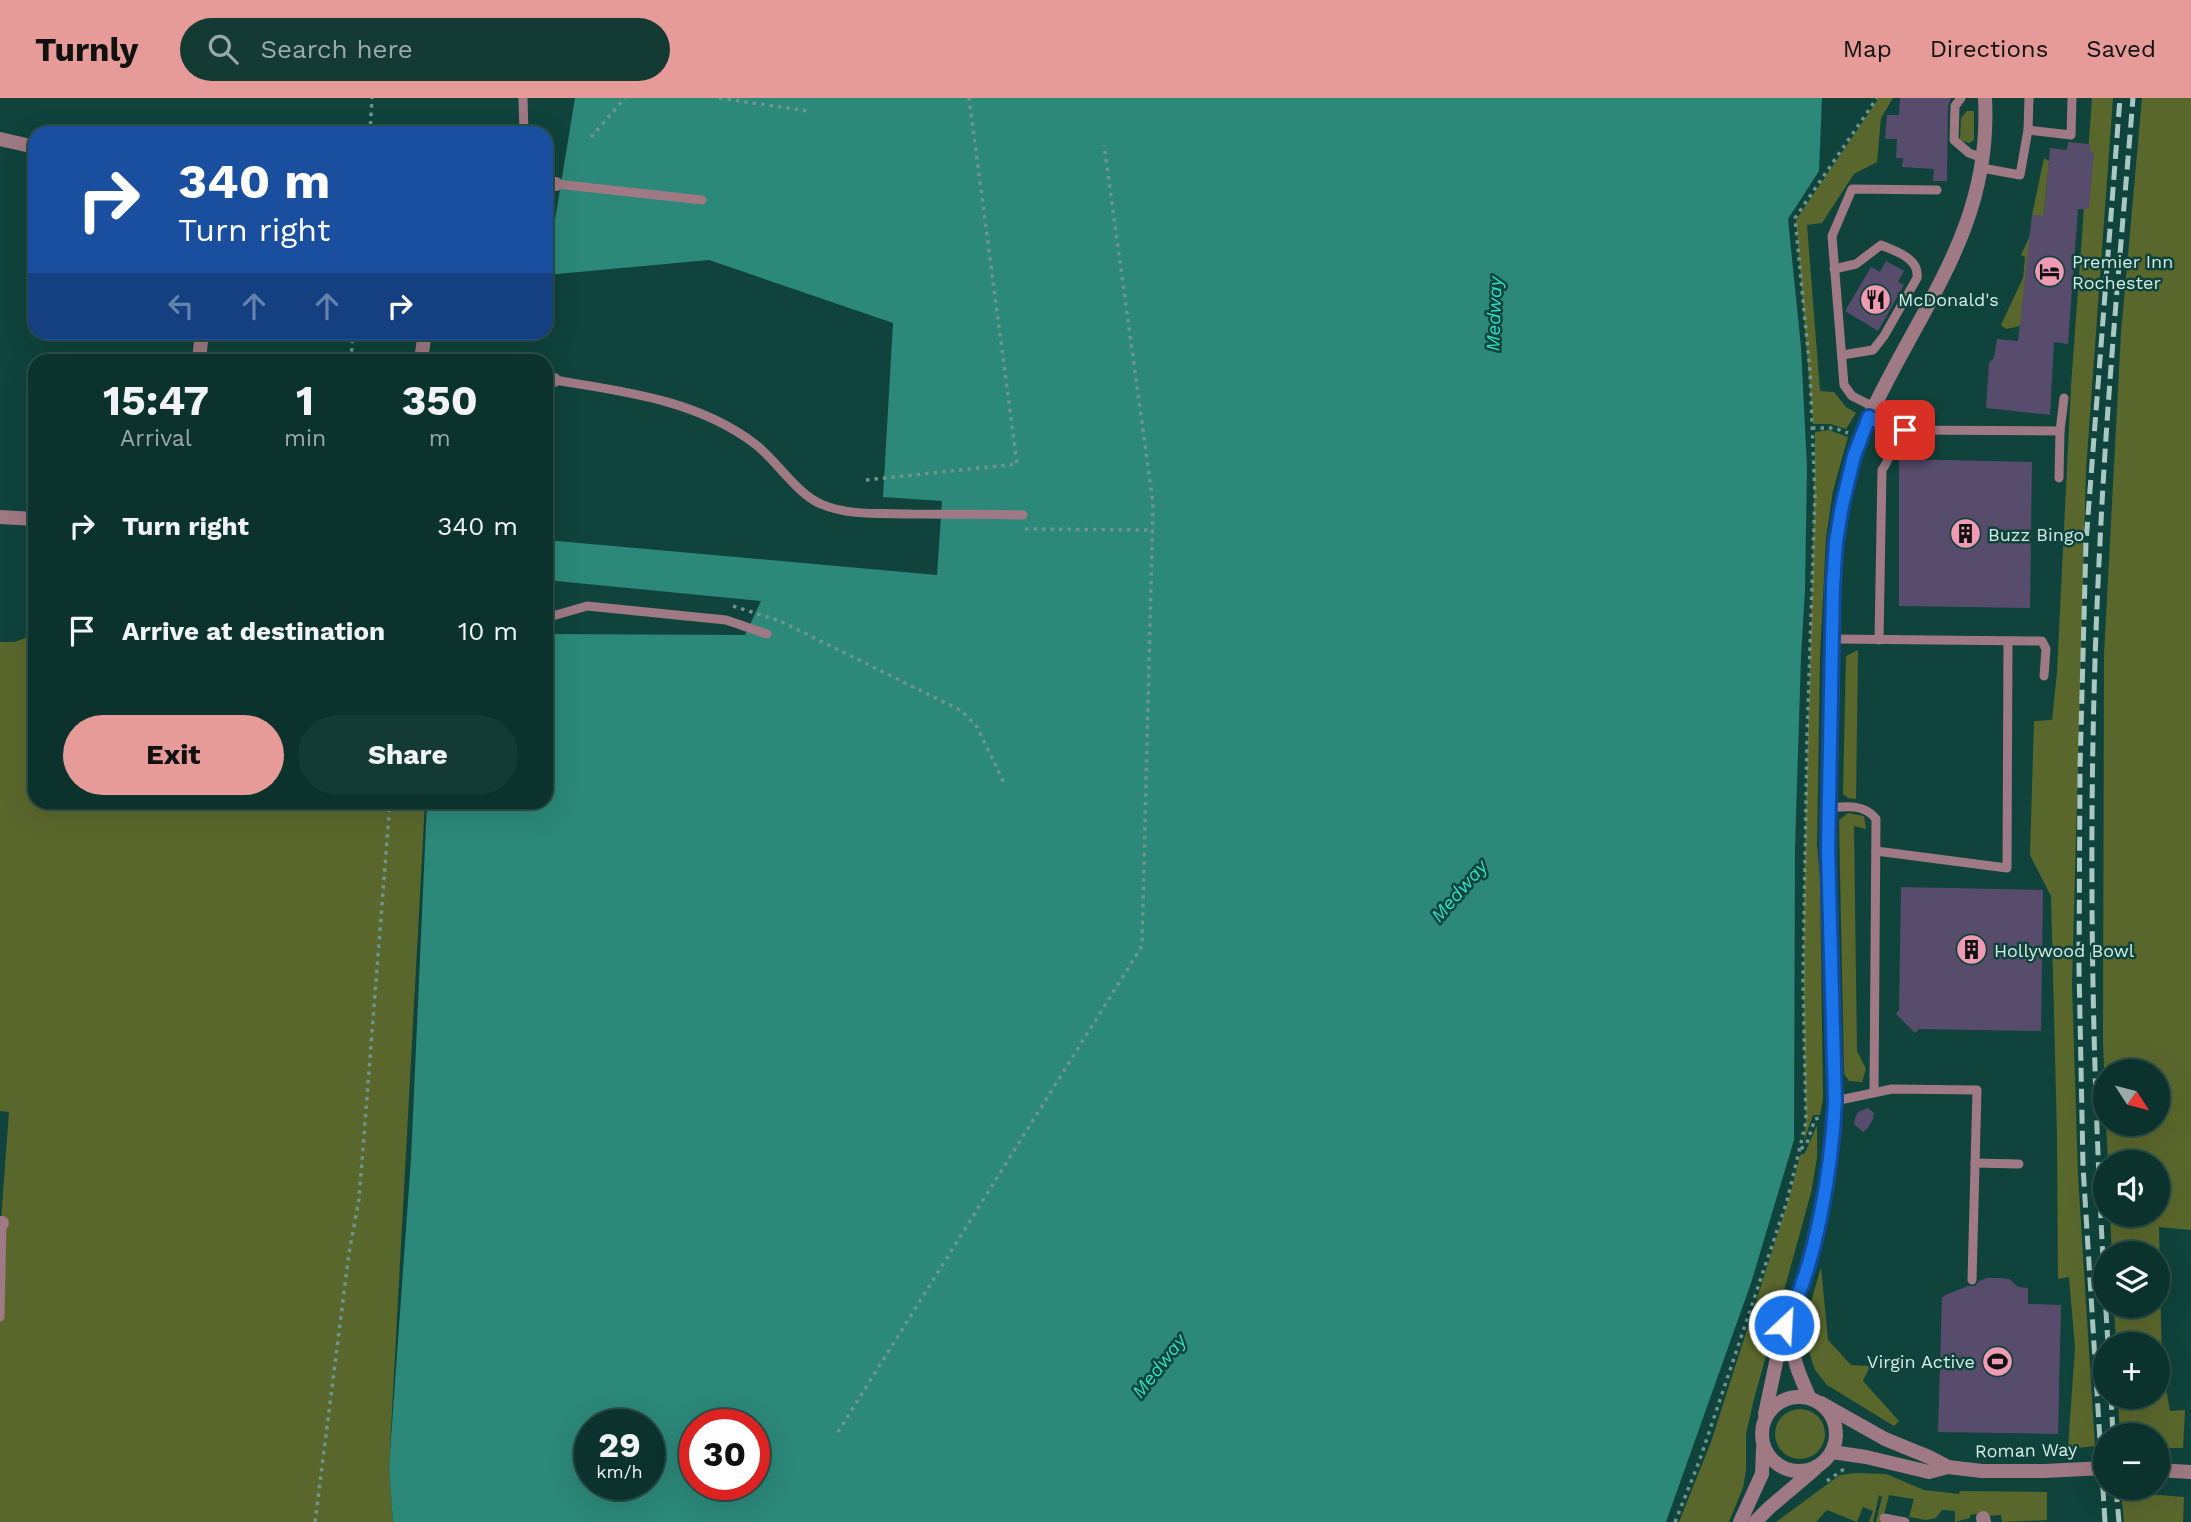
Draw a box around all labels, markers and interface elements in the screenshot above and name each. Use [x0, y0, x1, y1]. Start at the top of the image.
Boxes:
search box [180, 18, 670, 81]
text: Turnly [35, 30, 138, 69]
icon: search [204, 30, 242, 68]
text: Search here [260, 34, 413, 64]
text: Map [1843, 35, 1892, 63]
text: Directions [1930, 35, 2048, 63]
text: Saved [2086, 35, 2156, 63]
text: 340 m [178, 152, 330, 210]
icon: right [63, 154, 154, 245]
text: Turn right [178, 211, 330, 249]
place label: Premier Inn Rochester [2072, 251, 2173, 293]
hotel icon: Premier Inn Rochester [2032, 254, 2066, 288]
water label: Medway [1481, 275, 1507, 352]
restaurant icon: McDonald's [1858, 282, 1892, 316]
icon: left [162, 287, 200, 325]
icon: ahead [235, 287, 273, 325]
icon: ahead [308, 287, 346, 325]
icon: right [381, 287, 419, 325]
place label: McDonald's [1898, 289, 1999, 310]
text: 15:47 [103, 376, 209, 425]
text: 1 [296, 376, 314, 425]
text: 350 [401, 376, 478, 425]
pin [1875, 400, 1935, 460]
icon: arrive [1886, 411, 1924, 449]
text: Arrival [120, 425, 192, 452]
text: min [284, 425, 326, 452]
text: m [429, 425, 451, 452]
icon: right [63, 507, 101, 545]
text: Turn right [122, 511, 249, 541]
text: 340 m [437, 511, 518, 541]
building icon: Buzz Bingo [1948, 517, 1982, 551]
place label: Buzz Bingo [1988, 524, 2084, 545]
icon: arrive [63, 612, 101, 650]
text: Arrive at destination [122, 616, 385, 646]
text: 10 m [458, 616, 518, 646]
button: Exit [63, 715, 284, 795]
button: Share [298, 715, 518, 795]
water label: Medway [1426, 854, 1493, 927]
building icon: Hollywood Bowl [1954, 933, 1988, 967]
place label: Hollywood Bowl [1994, 940, 2135, 961]
north arrow [2093, 1059, 2170, 1136]
map controls [2093, 1059, 2170, 1500]
button: sound [2093, 1150, 2170, 1227]
button: layers [2093, 1241, 2170, 1318]
position arrow [1747, 1288, 1821, 1362]
water label: Medway [1127, 1328, 1192, 1403]
button: + [2093, 1332, 2170, 1409]
sports icon: Virgin Active [1981, 1344, 2015, 1378]
place label: Virgin Active [1867, 1351, 1975, 1372]
speed limit sign: 30 [679, 1409, 770, 1500]
button: − [2093, 1423, 2170, 1500]
text: 29 [598, 1424, 641, 1466]
street label: Roman Way [1975, 1439, 2078, 1461]
text: km/h [596, 1461, 643, 1482]

